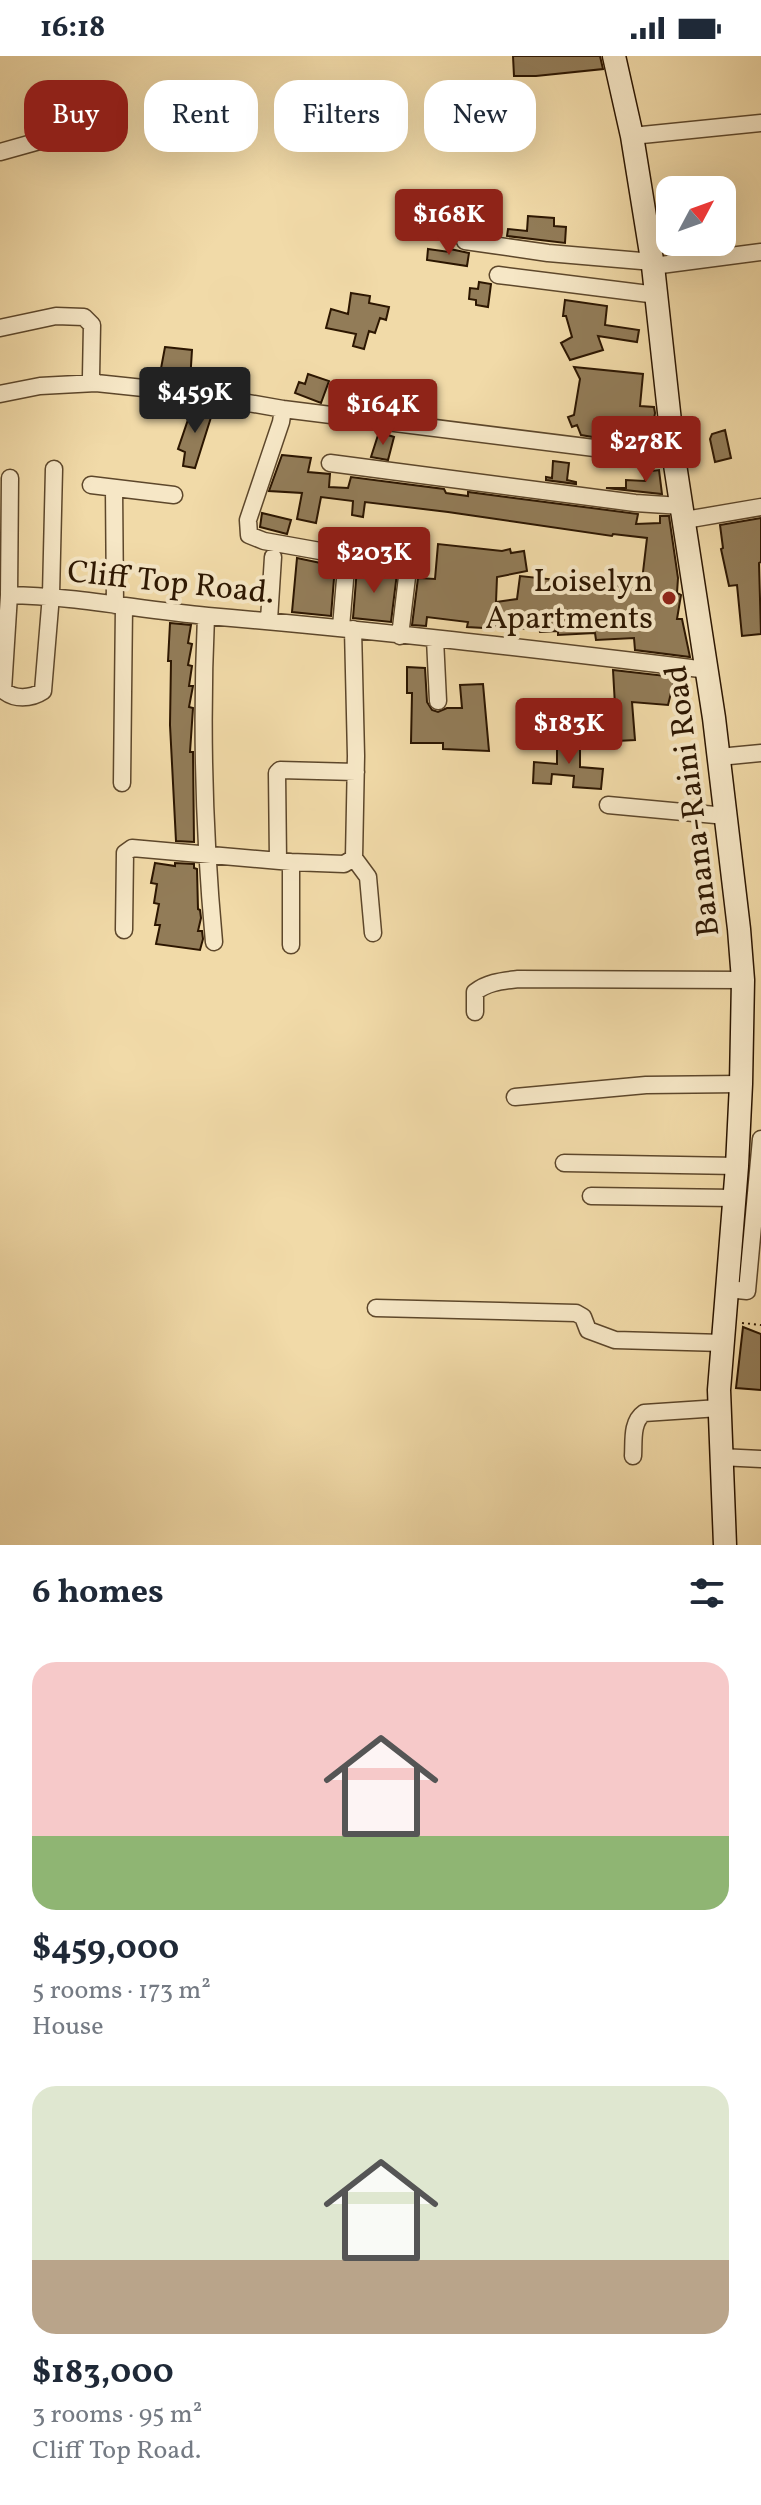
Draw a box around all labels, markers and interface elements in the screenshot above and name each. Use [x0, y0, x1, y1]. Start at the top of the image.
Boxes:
text: 16:18 [40, 7, 105, 49]
chip: Buy [24, 80, 128, 152]
chip: Rent [144, 80, 258, 152]
chip: Filters [274, 80, 408, 152]
chip: New [424, 80, 536, 152]
north arrow [656, 176, 736, 256]
map controls [656, 176, 736, 256]
pin: $168K [393, 189, 505, 257]
text: $168K [413, 197, 485, 233]
pin: $459K [139, 367, 251, 435]
text: $459K [157, 375, 233, 411]
pin: $164K [327, 379, 439, 447]
text: $164K [346, 387, 420, 423]
pin: $278K [590, 416, 702, 484]
text: $278K [610, 424, 682, 460]
pin: $203K [318, 527, 430, 595]
text: $203K [336, 535, 412, 571]
street label: Cliff Top Road. [65, 551, 276, 617]
place label: Loiselyn Apartments [485, 561, 653, 642]
marker: Loiselyn Apartments [660, 589, 678, 607]
street label: Banana-Raini Road [655, 662, 732, 939]
pin: $183K [513, 698, 625, 766]
text: $183K [533, 706, 605, 742]
text: 6 homes [32, 1570, 164, 1617]
icon: filters [685, 1571, 729, 1615]
icon: home [309, 1714, 453, 1858]
text: $459,000 [32, 1926, 179, 1973]
text: 5 rooms · 173 m² [32, 1973, 211, 2009]
text: House [32, 2009, 104, 2045]
icon: home [309, 2138, 453, 2282]
text: $183,000 [32, 2350, 174, 2397]
text: 3 rooms · 95 m² [32, 2397, 202, 2433]
text: Cliff Top Road. [32, 2433, 201, 2469]

